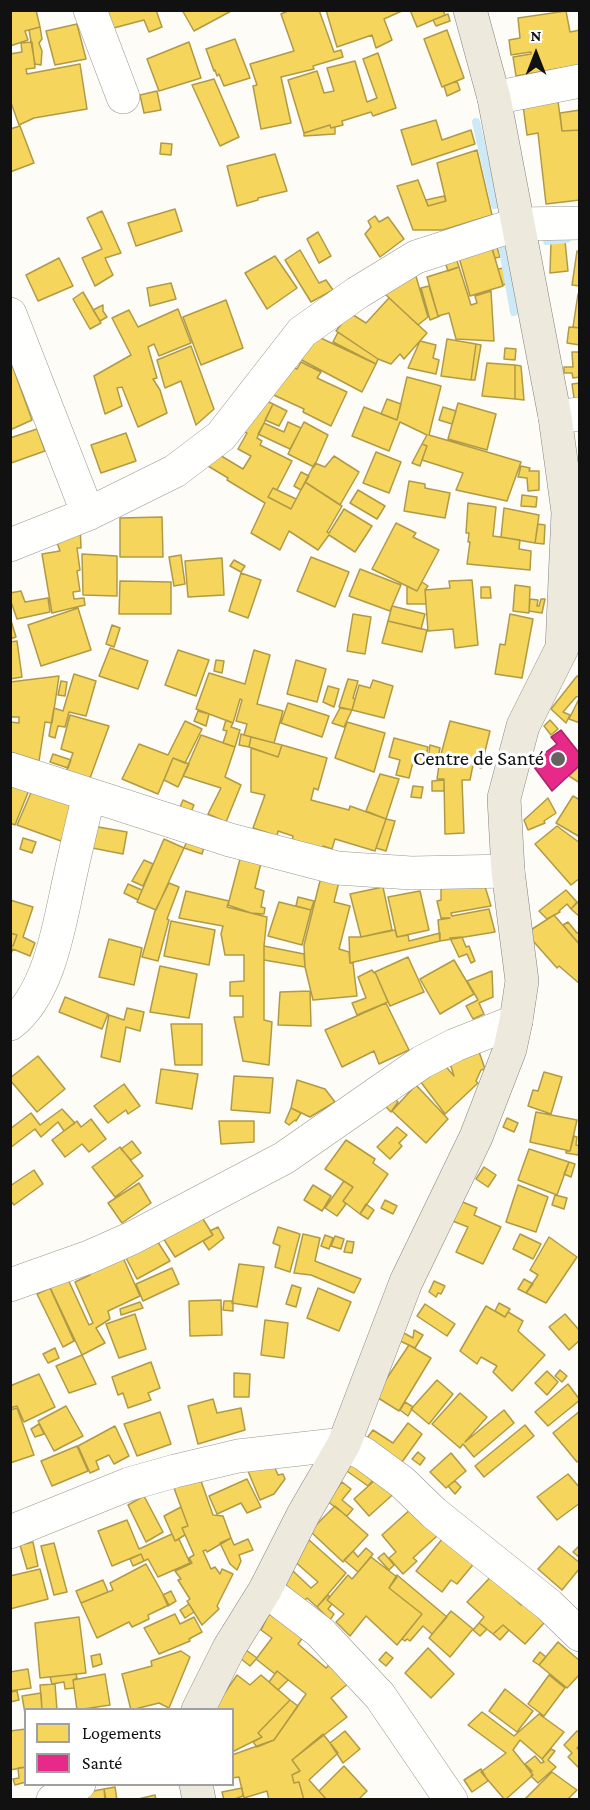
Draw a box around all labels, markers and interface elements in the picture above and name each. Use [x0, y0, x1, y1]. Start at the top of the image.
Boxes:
north arrow [506, 24, 566, 84]
text: N [531, 27, 541, 44]
place label: Centre de Santé [413, 746, 544, 772]
marker: Centre de Santé [549, 750, 567, 768]
legend [24, 1708, 234, 1786]
text: Logements [82, 1723, 161, 1743]
text: Santé [82, 1753, 122, 1773]

